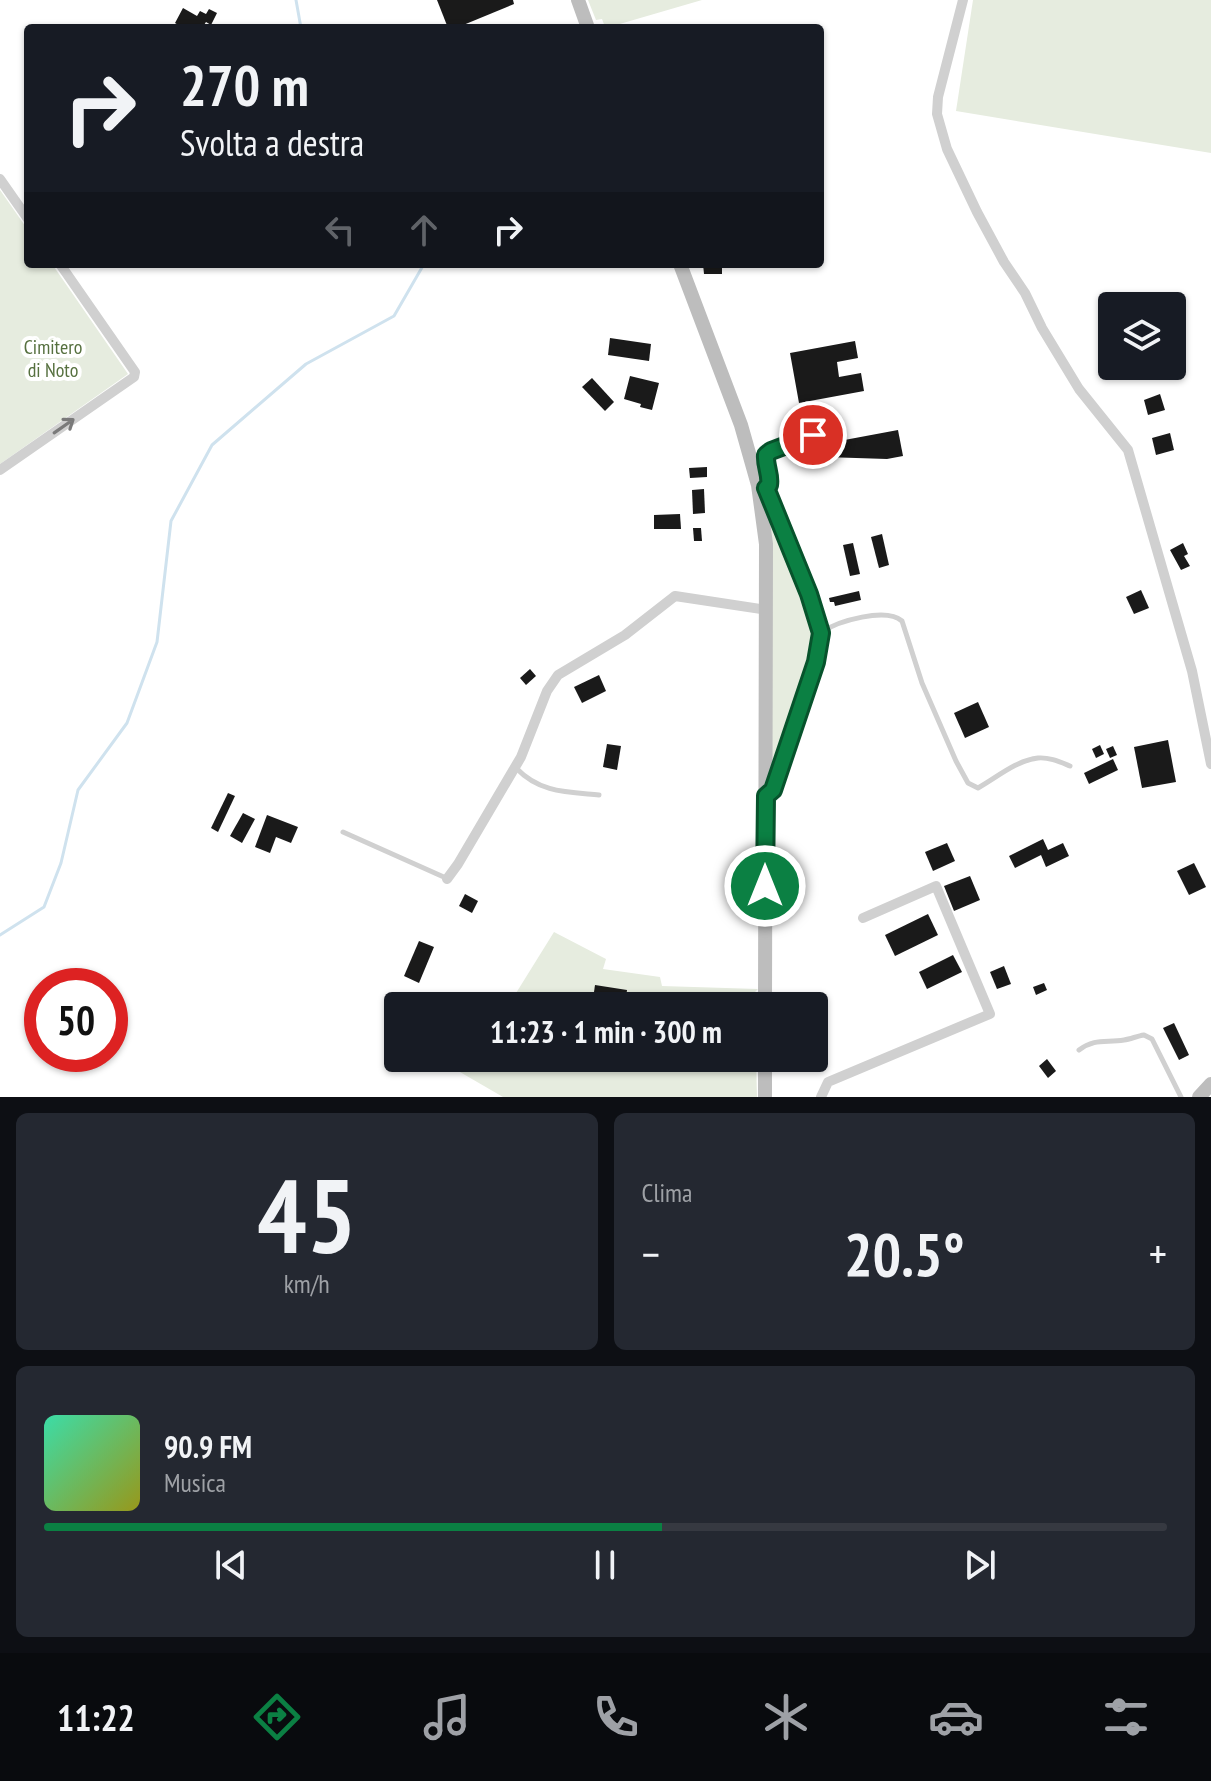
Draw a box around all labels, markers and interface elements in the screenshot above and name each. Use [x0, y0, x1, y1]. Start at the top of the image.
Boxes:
text: 270 m [180, 49, 309, 121]
icon: right [48, 56, 152, 160]
text: Svolta a destra [180, 119, 364, 166]
icon: left [318, 208, 362, 252]
icon: ahead [402, 208, 446, 252]
icon: right [486, 208, 530, 252]
map controls [1098, 292, 1186, 380]
button: layers [1098, 292, 1186, 380]
park label: Cimitero di Noto [24, 334, 82, 383]
pin [779, 401, 847, 469]
icon: arrive [791, 413, 835, 457]
one-way arrow [53, 418, 74, 435]
position arrow [723, 844, 807, 928]
speed limit sign: 50 [24, 968, 128, 1072]
text: 11:23 · 1 min · 300 m [490, 1012, 722, 1051]
text: 45 [257, 1147, 356, 1282]
text: Clima [642, 1176, 692, 1209]
text: 20.5° [844, 1215, 965, 1293]
text: − [642, 1225, 660, 1282]
text: + [1149, 1225, 1167, 1282]
text: km/h [284, 1267, 330, 1300]
text: 90.9 FM [164, 1427, 252, 1466]
text: Musica [164, 1466, 226, 1499]
icon: previous [209, 1543, 253, 1587]
icon: pause [583, 1543, 627, 1587]
icon: next [958, 1543, 1002, 1587]
icon: directions [249, 1689, 305, 1745]
icon: music [419, 1689, 475, 1745]
icon: phone [588, 1689, 644, 1745]
icon: climate [758, 1689, 814, 1745]
icon: car [928, 1689, 984, 1745]
icon: filters [1098, 1689, 1154, 1745]
text: 11:22 [57, 1694, 135, 1741]

